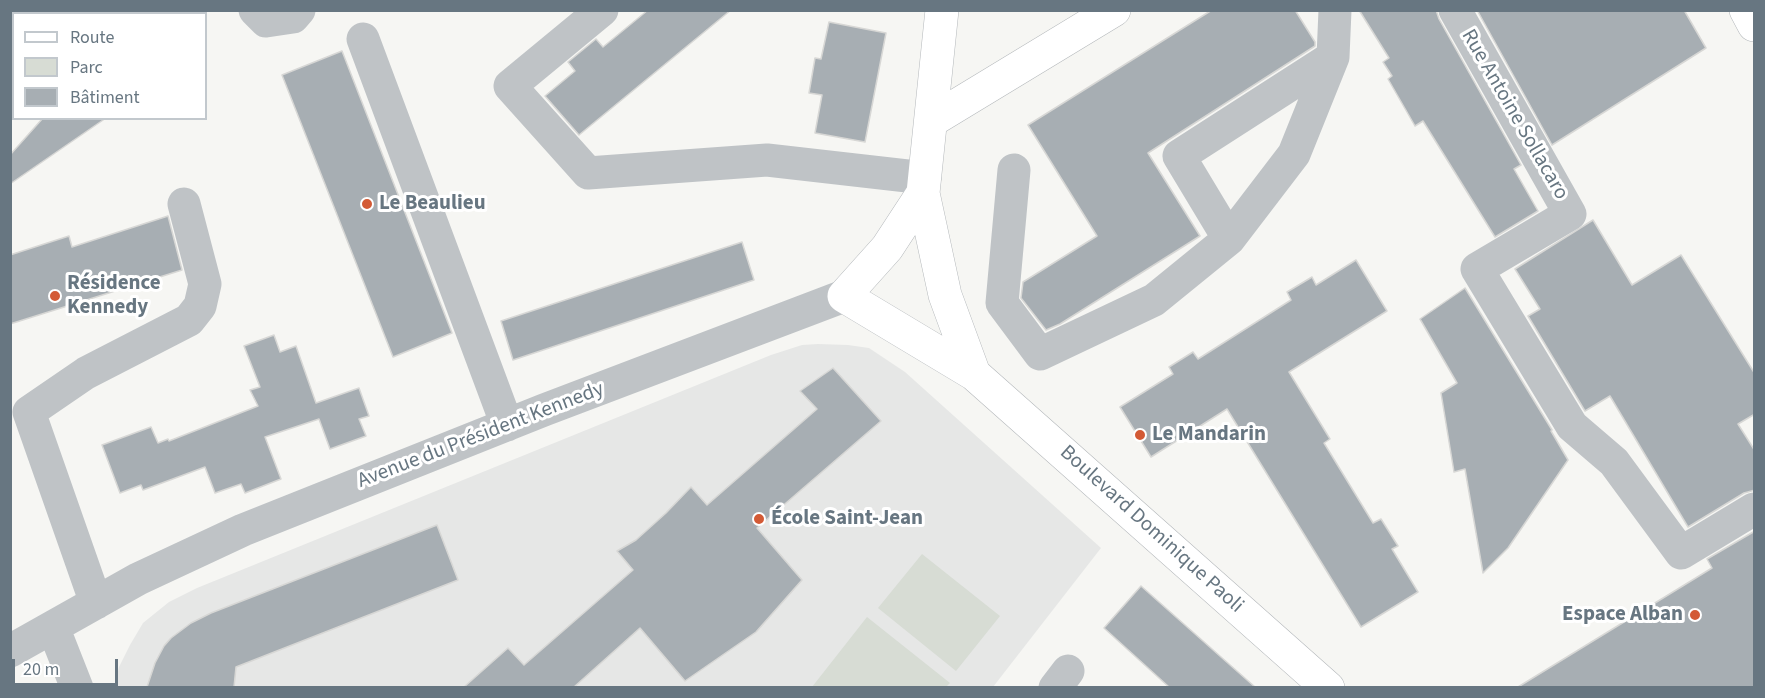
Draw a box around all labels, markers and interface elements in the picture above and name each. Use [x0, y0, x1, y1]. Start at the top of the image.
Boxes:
legend [12, 12, 207, 120]
text: Route [70, 25, 114, 50]
street label: Rue Antoine Sollacaro [1455, 25, 1573, 205]
text: Parc [70, 55, 103, 80]
text: Bâtiment [70, 85, 140, 110]
place label: Le Beaulieu [379, 191, 486, 217]
marker: Le Beaulieu [360, 197, 374, 211]
place label: Résidence Kennedy [67, 271, 161, 321]
marker: Résidence Kennedy [48, 289, 62, 303]
street label: Avenue du Président Kennedy [354, 377, 608, 495]
place label: Le Mandarin [1152, 422, 1266, 448]
marker: Le Mandarin [1133, 428, 1147, 442]
street label: Boulevard Dominique Paoli [1054, 441, 1248, 619]
place label: École Saint-Jean [771, 506, 923, 532]
marker: École Saint-Jean [752, 512, 766, 526]
place label: Espace Alban [1562, 602, 1683, 628]
marker: Espace Alban [1688, 608, 1702, 622]
scale bar [15, 647, 122, 685]
text: 20 m [23, 657, 59, 682]

